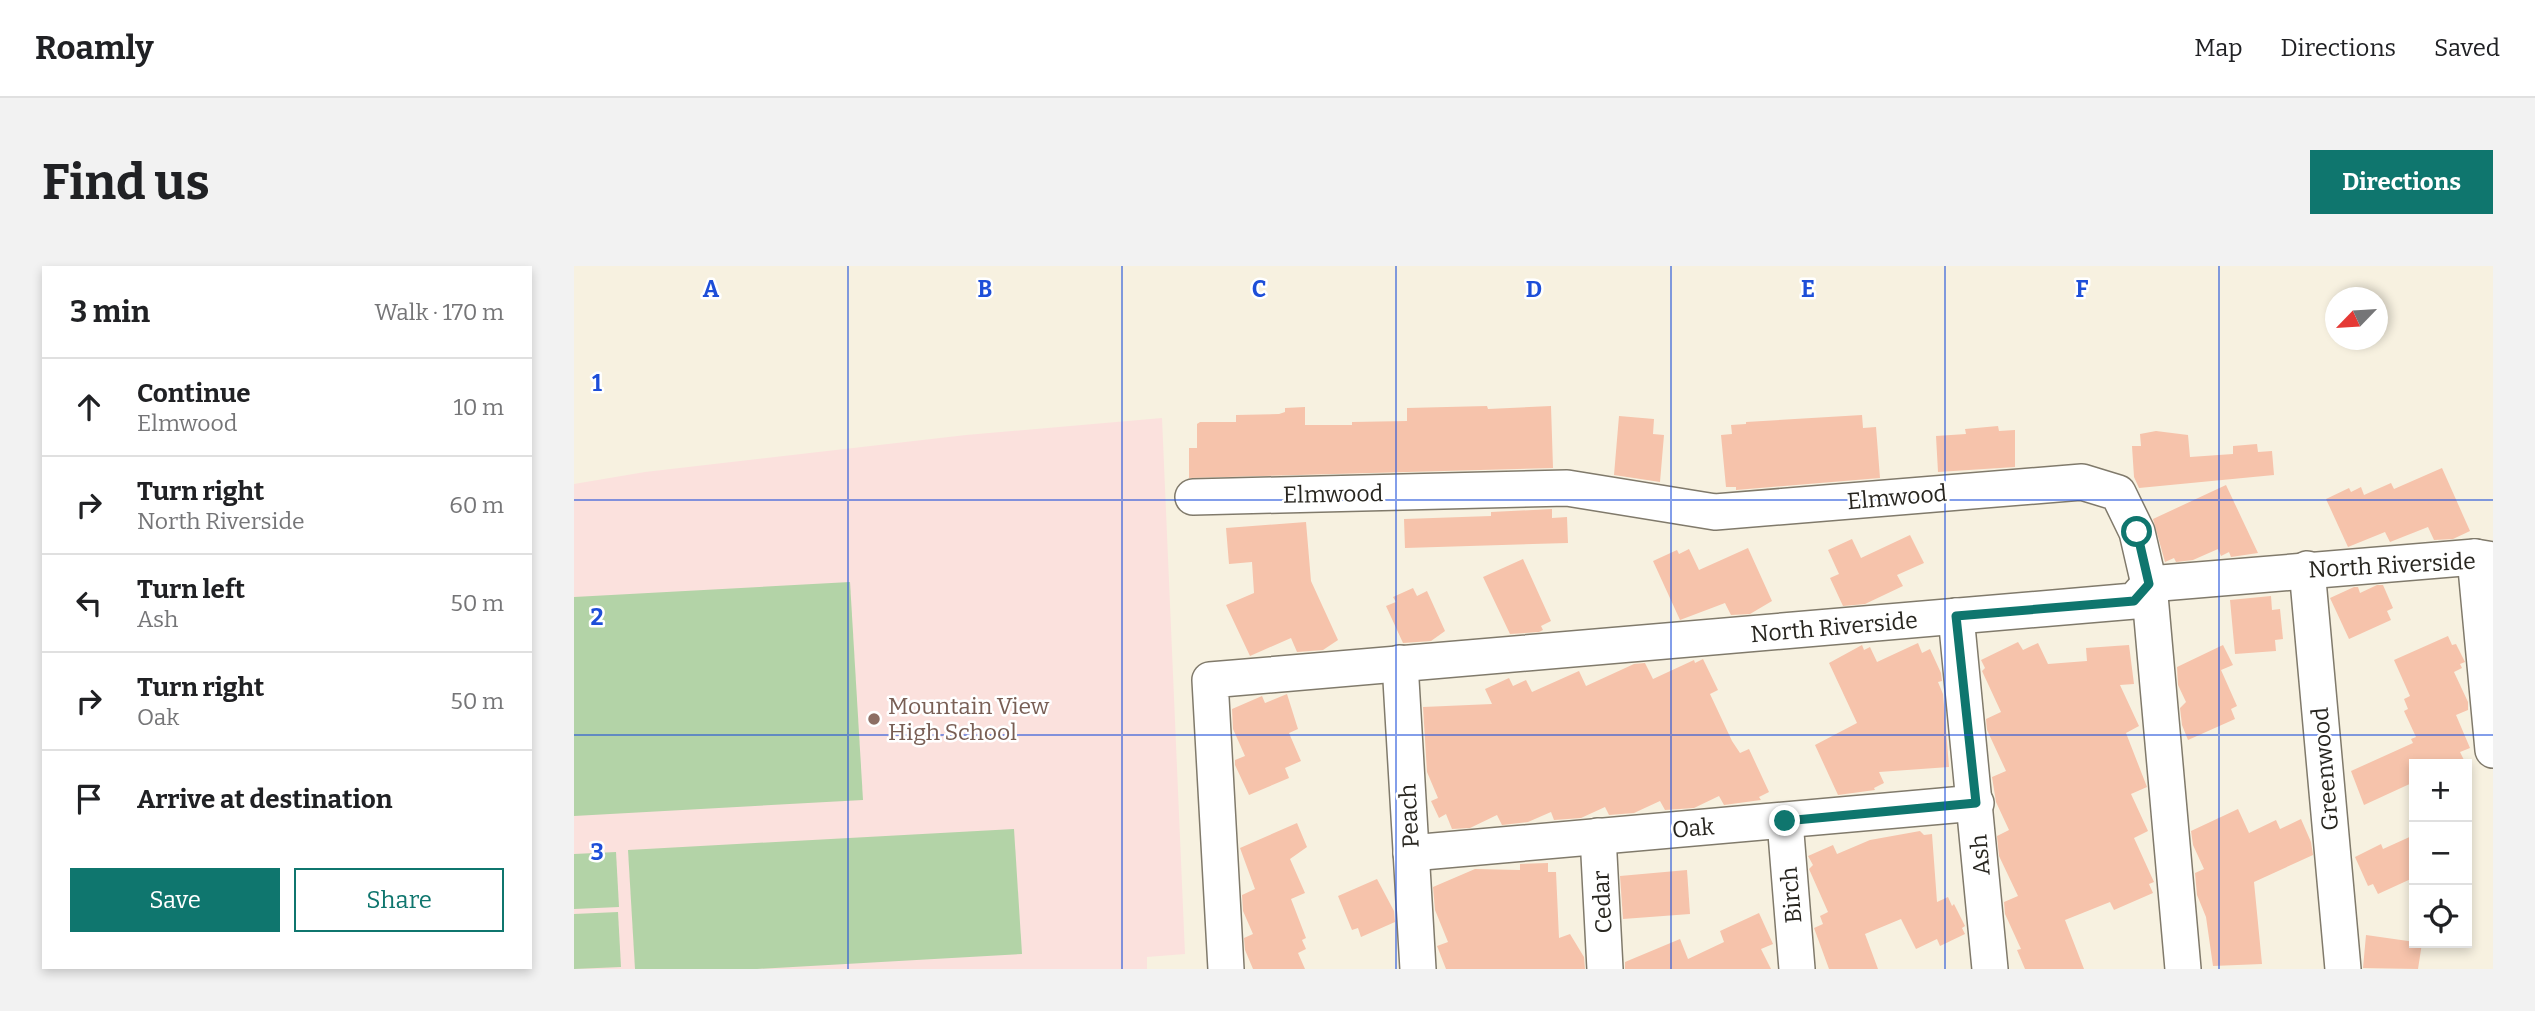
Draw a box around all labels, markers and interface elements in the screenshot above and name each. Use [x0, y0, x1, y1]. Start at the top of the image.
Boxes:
text: Roamly [35, 28, 154, 68]
text: Map [2194, 34, 2243, 62]
text: Directions [2281, 34, 2396, 62]
text: Saved [2434, 34, 2500, 62]
button: Directions [2310, 150, 2493, 214]
text: Find us [42, 153, 210, 212]
text: A [703, 275, 720, 303]
text: B [978, 275, 992, 303]
text: C [1252, 275, 1266, 303]
text: D [1526, 275, 1542, 303]
text: E [1801, 275, 1815, 303]
text: F [2076, 275, 2089, 303]
north arrow [2325, 287, 2388, 350]
text: 3 min [70, 294, 150, 330]
text: Walk · 170 m [375, 298, 504, 326]
text: 1 [592, 369, 602, 397]
text: Continue [137, 378, 251, 409]
icon: ahead [70, 388, 108, 426]
text: 10 m [453, 393, 504, 421]
text: Elmwood [137, 409, 237, 437]
text: Turn right [137, 476, 264, 507]
street label: Elmwood [1283, 479, 1384, 509]
street label: Elmwood [1846, 479, 1949, 515]
icon: right [70, 486, 108, 524]
text: 60 m [449, 491, 504, 519]
text: North Riverside [137, 507, 305, 535]
route start [2121, 516, 2152, 547]
street label: North Riverside [2308, 547, 2476, 583]
text: Turn left [137, 574, 245, 605]
icon: left [70, 584, 108, 622]
text: 50 m [450, 589, 504, 617]
text: 2 [591, 603, 604, 631]
text: Ash [137, 605, 178, 633]
street label: North Riverside [1749, 606, 1919, 648]
text: Turn right [137, 672, 264, 703]
icon: right [70, 682, 108, 720]
text: 50 m [450, 687, 504, 715]
place label: Mountain View High School [888, 692, 1050, 746]
text: Oak [137, 703, 179, 731]
street label: Greenwood [2306, 706, 2344, 832]
marker: Mountain View High School [866, 711, 882, 727]
map controls [2409, 759, 2472, 948]
button: + [2409, 759, 2472, 822]
icon: arrive [70, 780, 108, 818]
street label: Peach [1393, 783, 1425, 849]
text: Arrive at destination [137, 784, 392, 815]
route end [1769, 805, 1800, 836]
street label: Oak [1671, 812, 1715, 844]
button: − [2409, 822, 2472, 885]
street label: Ash [1964, 833, 1996, 877]
text: 3 [590, 838, 604, 866]
street label: Birch [1775, 866, 1807, 924]
button: Save [70, 868, 280, 932]
button: Share [294, 868, 504, 932]
street label: Cedar [1586, 870, 1618, 934]
button: locate [2409, 885, 2472, 948]

